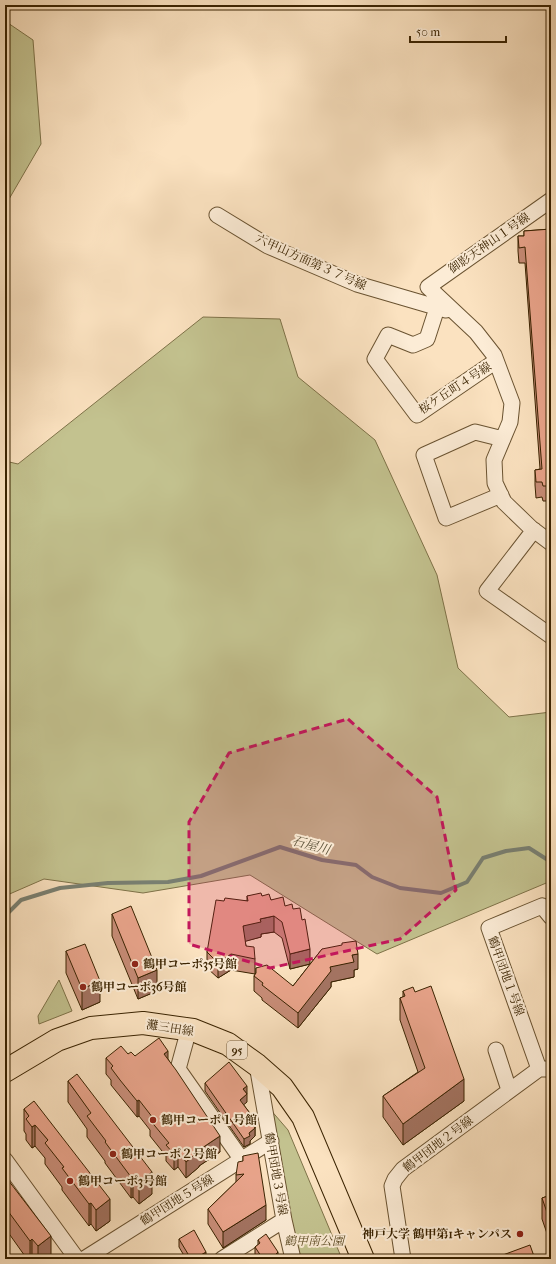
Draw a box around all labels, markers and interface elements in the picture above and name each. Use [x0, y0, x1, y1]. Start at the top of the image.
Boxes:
scale bar [410, 18, 506, 44]
text: 50 m [416, 25, 440, 39]
street label: 御影天神山１号線 [446, 210, 532, 276]
street label: 六甲山方面第３７号線 [253, 231, 369, 293]
street label: 桜ケ丘町４号線 [416, 359, 494, 417]
water label: 石屋川 [290, 833, 334, 858]
street label: 鶴甲団地１号線 [485, 934, 527, 1018]
place label: 鶴甲コーポ35号館 [143, 957, 237, 972]
marker: 鶴甲コーポ35号館 [130, 959, 140, 969]
place label: 鶴甲コーポ36号館 [91, 980, 186, 995]
marker: 鶴甲コーポ36号館 [78, 982, 88, 992]
street label: 灘三田線 [145, 1017, 195, 1039]
road number: 95 [227, 1041, 247, 1059]
place label: 鶴甲コーポ１号館 [161, 1113, 257, 1127]
street label: 鶴甲団地２号線 [400, 1113, 476, 1175]
marker: 鶴甲コーポ１号館 [148, 1115, 158, 1125]
street label: 鶴甲団地３号線 [262, 1131, 290, 1217]
place label: 鶴甲コーポ２号館 [121, 1147, 217, 1161]
marker: 鶴甲コーポ２号館 [108, 1149, 118, 1159]
street label: 鶴甲団地５号線 [138, 1172, 216, 1228]
place label: 鶴甲コーポ3号館 [78, 1174, 167, 1189]
marker: 鶴甲コーポ3号館 [65, 1176, 75, 1186]
place label: 神戸大学 鶴甲第1キャンパス [362, 1227, 512, 1241]
marker: 神戸大学 鶴甲第1キャンパス [515, 1229, 525, 1239]
park label: 鶴甲南公園 [284, 1234, 346, 1248]

